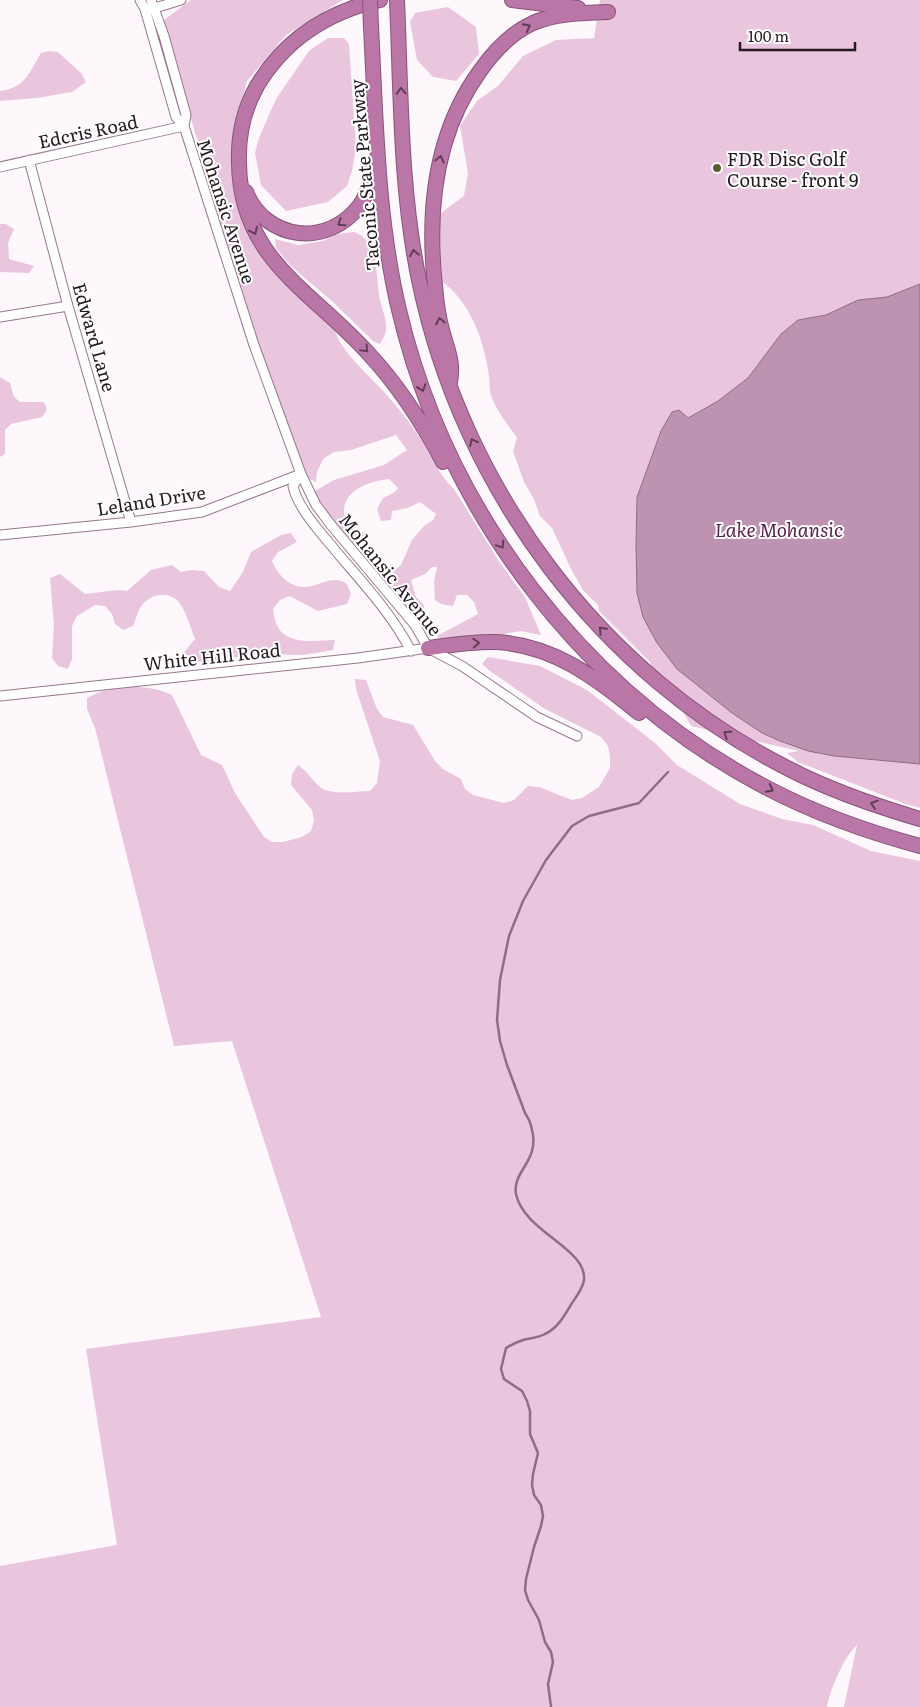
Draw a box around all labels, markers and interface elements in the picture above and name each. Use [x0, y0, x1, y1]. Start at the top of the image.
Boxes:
scale bar [740, 20, 855, 52]
one-way arrow [521, 23, 530, 33]
text: 100 m [748, 24, 789, 47]
street label: Taconic State Parkway [342, 78, 386, 272]
one-way arrow [396, 87, 407, 95]
street label: Edcris Road [36, 107, 140, 155]
street label: Mohansic Avenue [191, 135, 263, 287]
place label: FDR Disc Golf Course - front 9 [727, 145, 858, 193]
one-way arrow [434, 155, 445, 164]
marker: FDR Disc Golf Course - front 9 [711, 162, 723, 174]
one-way arrow [337, 216, 346, 226]
one-way arrow [248, 226, 259, 235]
one-way arrow [410, 249, 420, 258]
street label: Edward Lane [67, 279, 123, 395]
one-way arrow [436, 316, 446, 325]
one-way arrow [359, 344, 368, 353]
one-way arrow [416, 383, 426, 391]
one-way arrow [469, 438, 479, 447]
street label: Leland Drive [95, 478, 207, 522]
street label: Mohansic Avenue [333, 507, 449, 641]
water label: Lake Mohansic [715, 515, 843, 543]
one-way arrow [494, 540, 504, 549]
one-way arrow [599, 627, 608, 636]
street label: White Hill Road [142, 635, 282, 677]
one-way arrow [472, 637, 480, 648]
one-way arrow [724, 730, 733, 740]
one-way arrow [765, 783, 774, 793]
one-way arrow [870, 800, 878, 810]

